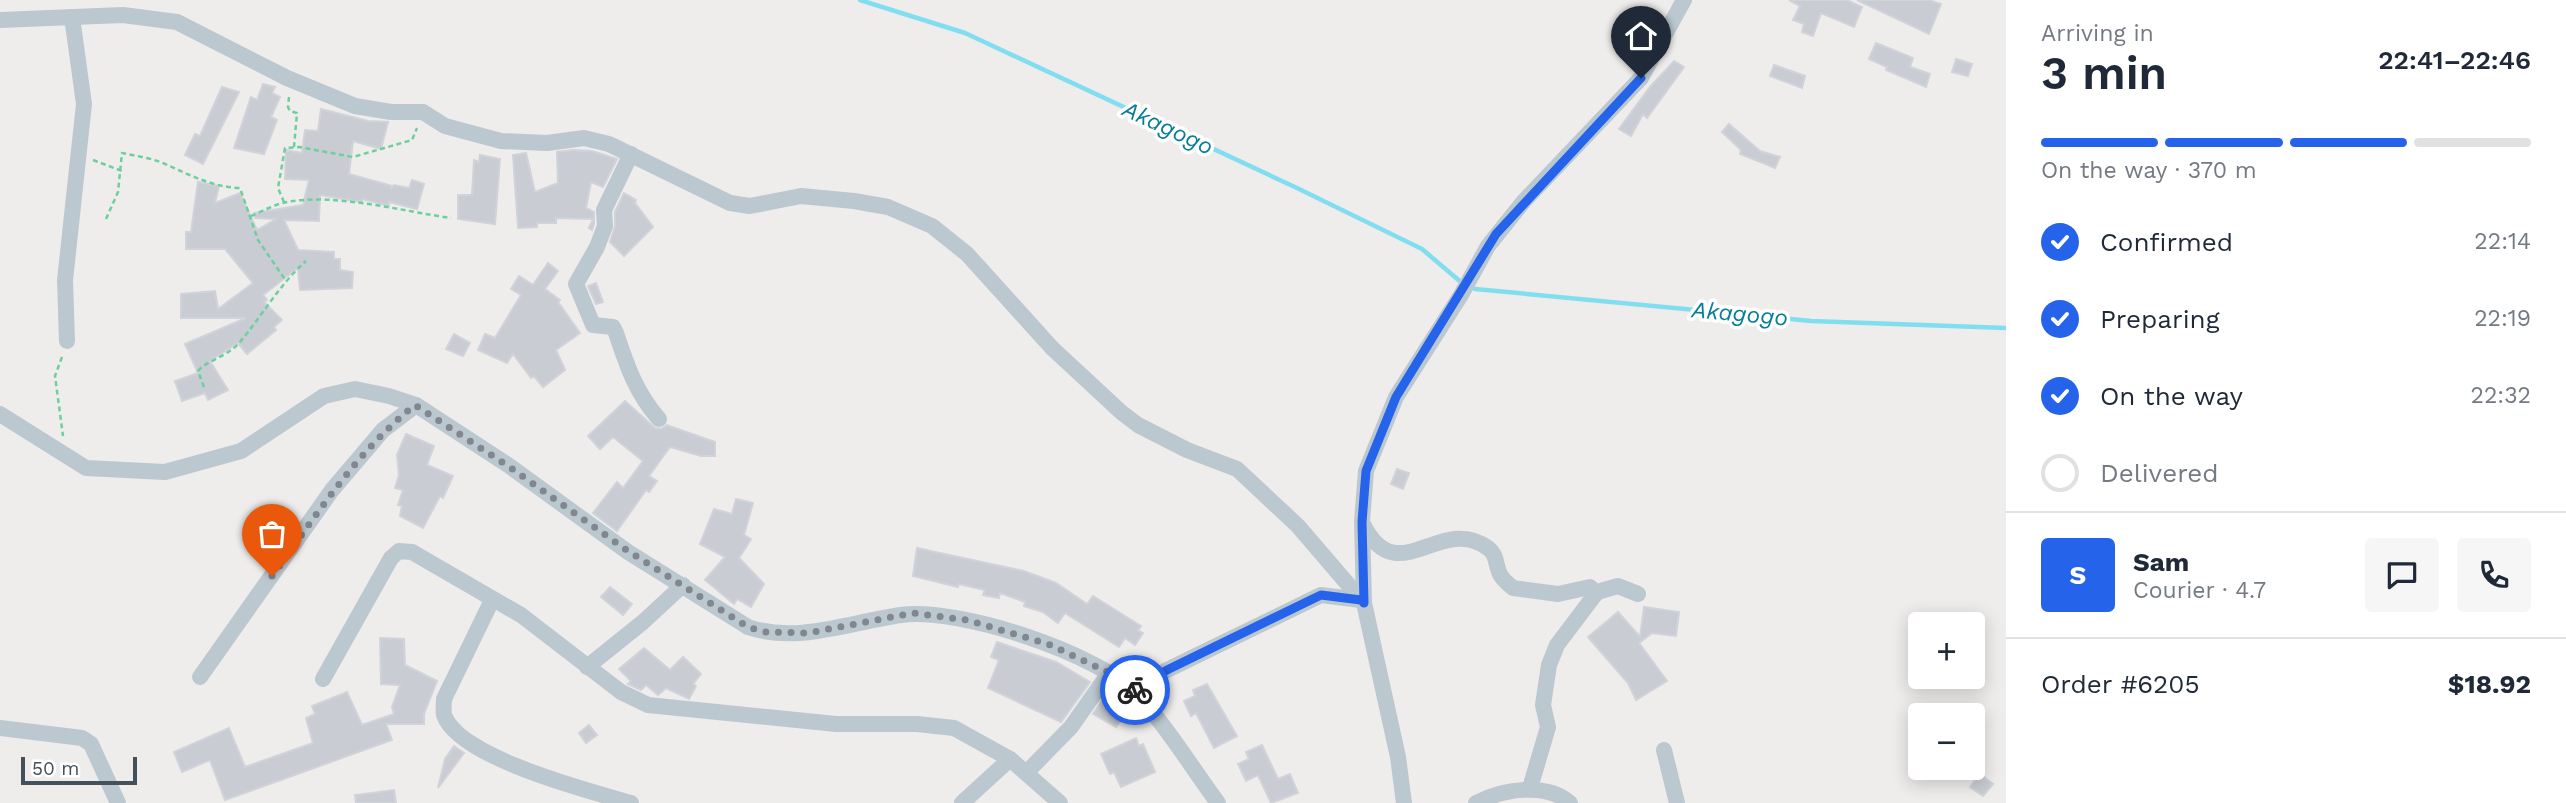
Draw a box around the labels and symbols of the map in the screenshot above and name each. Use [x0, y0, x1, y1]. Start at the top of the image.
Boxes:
pin [1611, 6, 1671, 78]
water label: Akagogo [1118, 95, 1217, 161]
water label: Akagogo [1690, 296, 1789, 332]
pin [242, 504, 302, 576]
courier [1100, 655, 1170, 725]
scale bar [21, 754, 136, 786]

